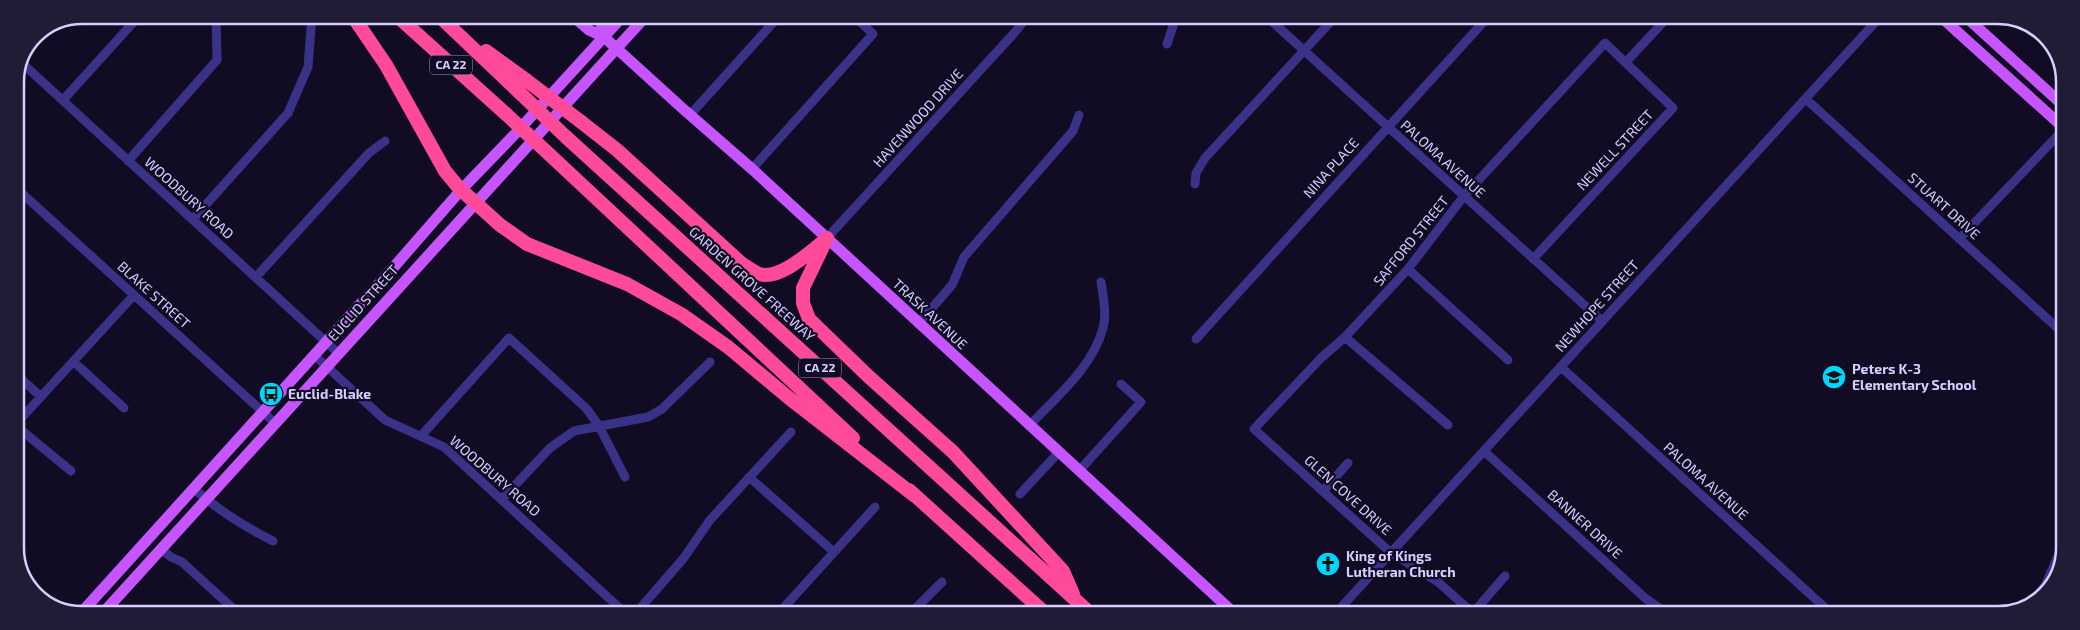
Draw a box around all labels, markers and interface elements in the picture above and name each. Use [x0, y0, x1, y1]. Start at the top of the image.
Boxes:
road number: CA 22 [430, 56, 472, 74]
street label: HAVENWOOD DRIVE [869, 65, 966, 170]
street label: NEWELL STREET [1573, 106, 1656, 194]
street label: PALOMA AVENUE [1398, 116, 1489, 201]
street label: NINA PLACE [1299, 134, 1362, 201]
street label: WOODBURY ROAD [141, 153, 238, 242]
street label: STUART DRIVE [1905, 169, 1984, 243]
street label: SAFFORD STREET [1369, 192, 1452, 289]
street label: GARDEN GROVE FREEWAY [686, 223, 819, 345]
street label: NEWHOPE STREET [1551, 256, 1642, 355]
street label: BLAKE STREET [114, 257, 194, 332]
street label: EUCLID STREET [324, 261, 401, 344]
street label: TRASK AVENUE [889, 275, 971, 353]
road number: CA 22 [799, 358, 841, 378]
place label: Peters K-3 Elementary School [1852, 360, 1977, 393]
school or university icon: Peters K-3 Elementary School [1821, 364, 1847, 390]
bus stop icon: Euclid-Blake [258, 381, 284, 407]
place label: Euclid-Blake [288, 385, 371, 402]
street label: WOODBURY ROAD [447, 432, 544, 520]
street label: PALOMA AVENUE [1661, 438, 1752, 523]
street label: GLEN COVE DRIVE [1301, 451, 1396, 538]
street label: BANNER DRIVE [1544, 486, 1626, 562]
place label: King of Kings Lutheran Church [1346, 547, 1456, 580]
church icon: King of Kings Lutheran Church [1315, 551, 1341, 577]

